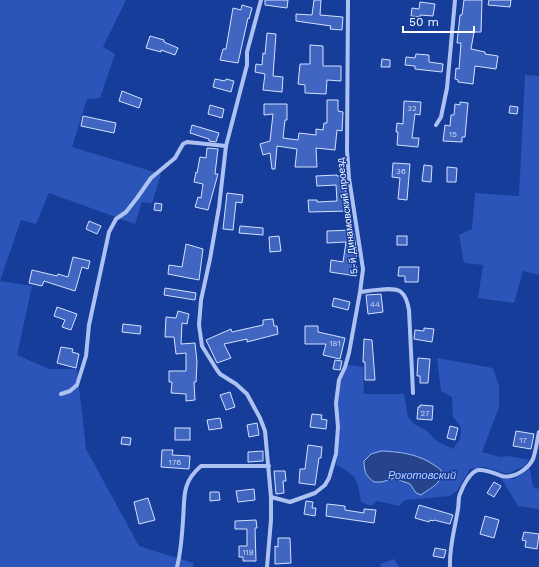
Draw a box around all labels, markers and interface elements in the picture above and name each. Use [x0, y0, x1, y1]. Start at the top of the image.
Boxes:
scale bar [403, 8, 474, 34]
text: 50 m [409, 15, 439, 29]
house number: 32 [407, 104, 417, 113]
house number: 15 [449, 130, 457, 139]
street label: 5-й Динамовский проезд [334, 157, 360, 275]
house number: 36 [396, 167, 406, 176]
house number: 44 [370, 300, 380, 309]
house number: 181 [329, 339, 341, 348]
house number: 27 [421, 409, 430, 418]
house number: 17 [519, 436, 527, 445]
house number: 176 [169, 458, 181, 467]
water label: Рокотовский [388, 469, 456, 482]
house number: 119 [242, 548, 254, 557]

